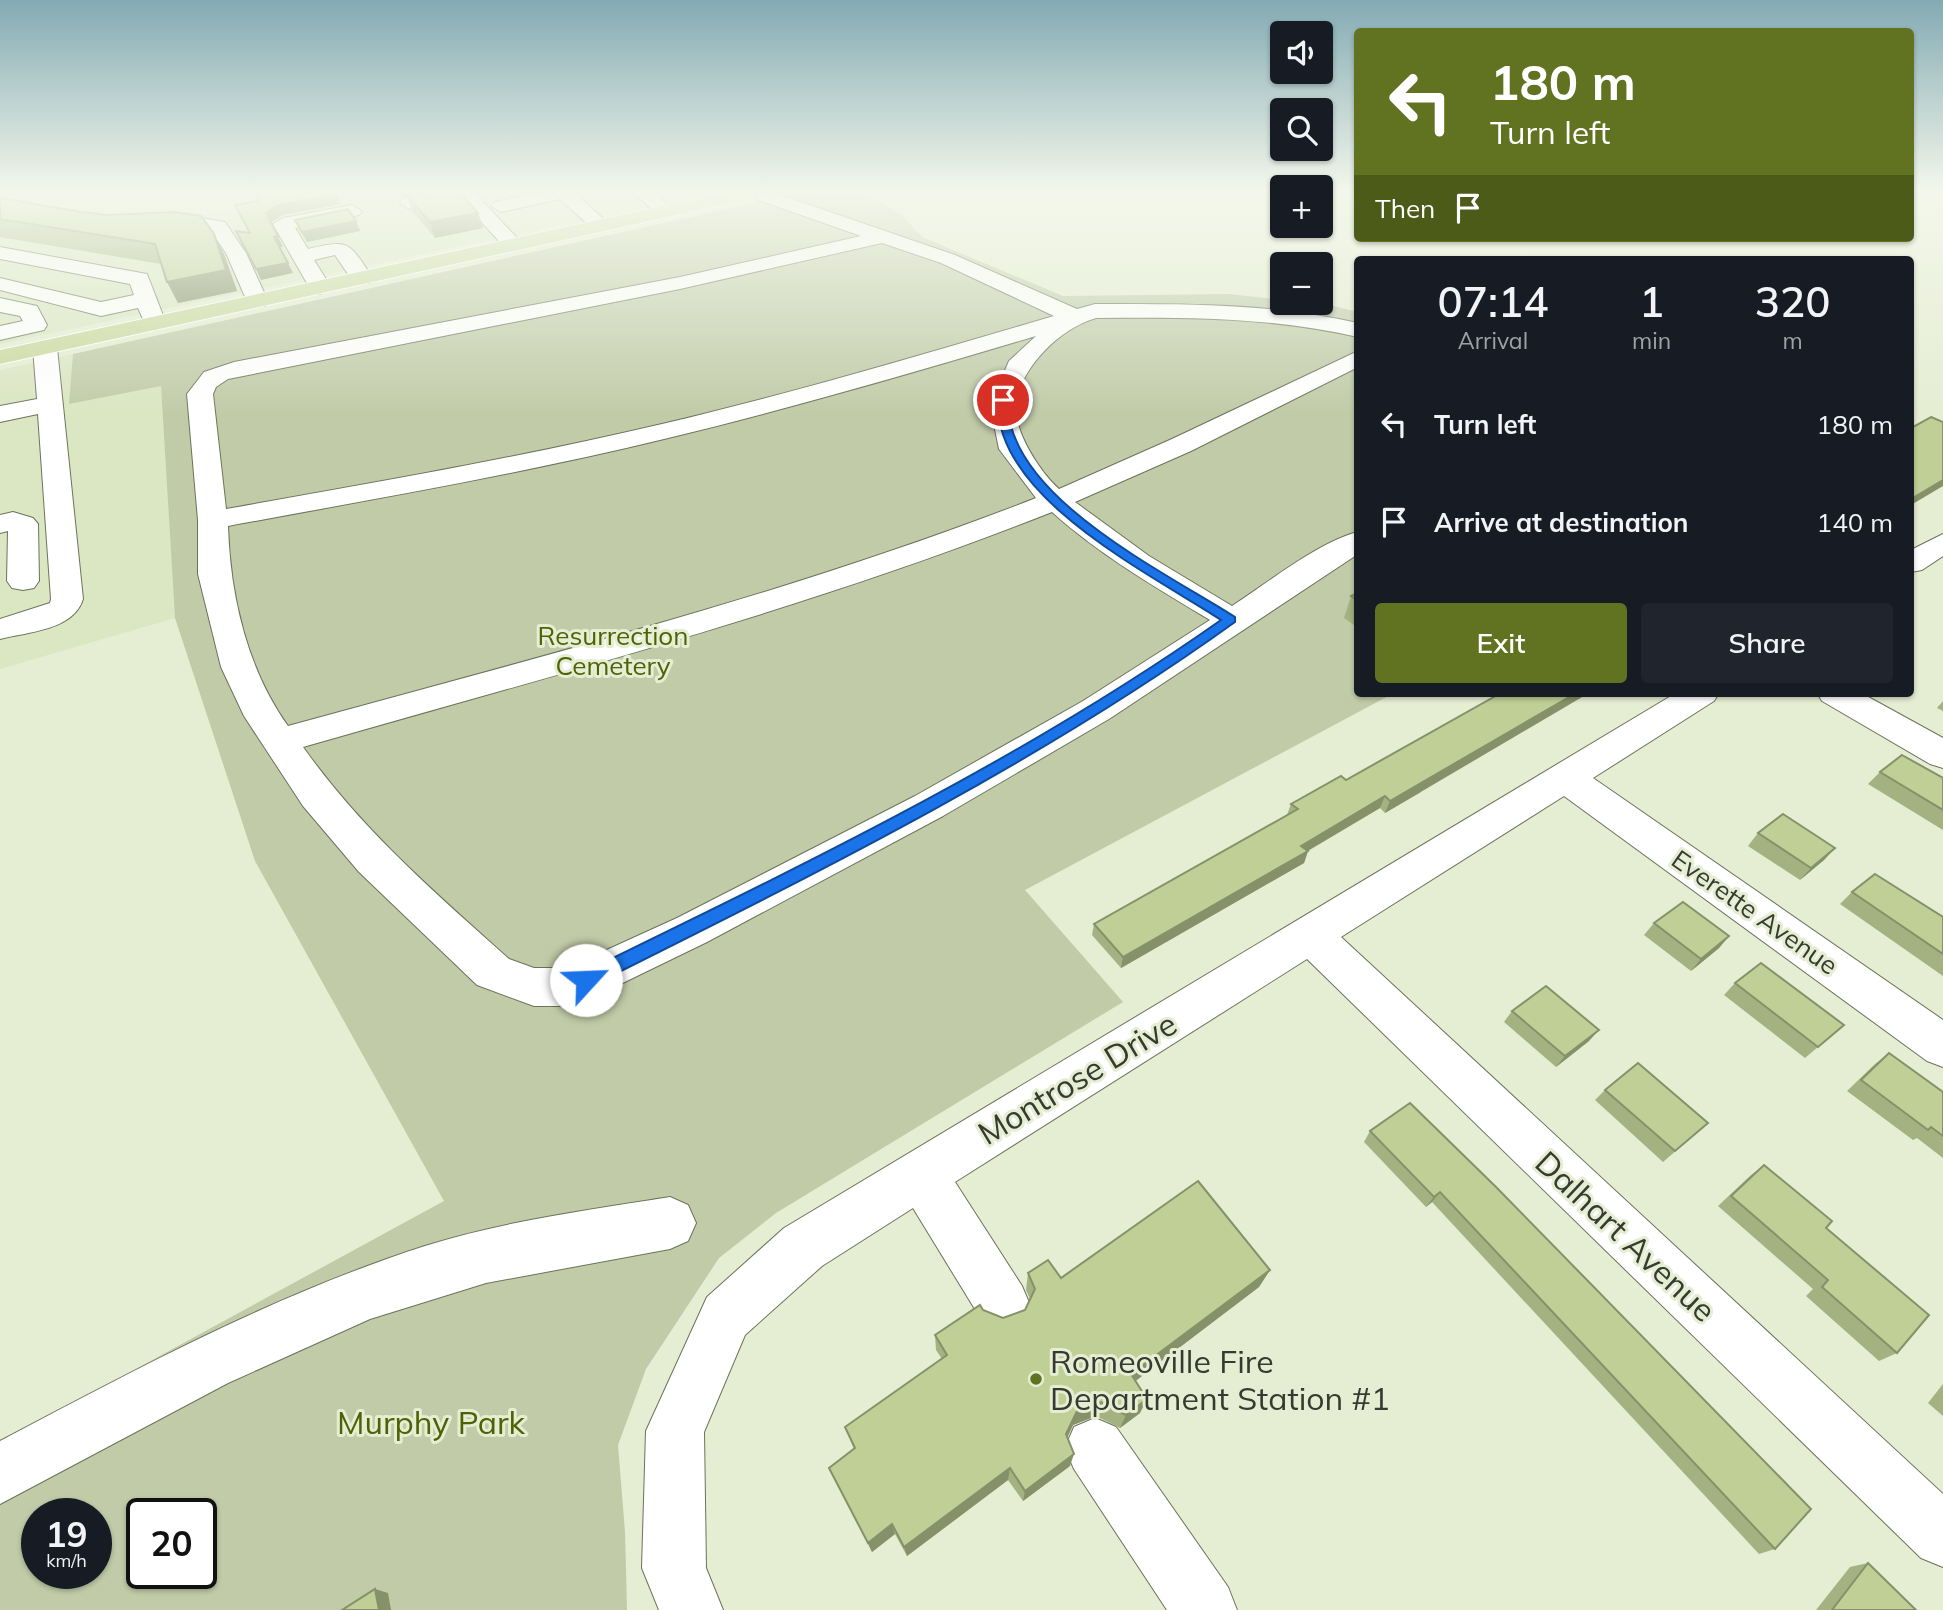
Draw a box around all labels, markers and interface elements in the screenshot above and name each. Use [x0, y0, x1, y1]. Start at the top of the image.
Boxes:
map controls [1270, 21, 1333, 315]
button: sound [1270, 21, 1333, 84]
text: 180 m [1490, 51, 1636, 112]
icon: left [1375, 56, 1466, 147]
button: search [1270, 98, 1333, 161]
text: Turn left [1490, 112, 1610, 152]
button: + [1270, 175, 1333, 238]
icon: arrive [1449, 189, 1487, 227]
text: Then [1375, 192, 1435, 225]
button: − [1270, 252, 1333, 315]
text: 07:14 [1438, 275, 1548, 328]
text: 1 [1639, 275, 1664, 328]
text: 320 [1755, 275, 1830, 328]
text: Arrival [1458, 326, 1528, 355]
text: min [1632, 326, 1671, 355]
text: m [1782, 326, 1803, 355]
pin [973, 370, 1033, 430]
icon: arrive [984, 381, 1022, 419]
icon: left [1375, 405, 1413, 443]
text: Turn left [1434, 408, 1536, 441]
text: 180 m [1817, 408, 1893, 441]
icon: arrive [1375, 503, 1413, 541]
text: Arrive at destination [1434, 506, 1689, 539]
text: 140 m [1817, 506, 1893, 539]
button: Exit [1375, 603, 1627, 683]
button: Share [1641, 603, 1893, 683]
park label: Resurrection Cemetery [538, 619, 688, 682]
street label: Everette Avenue [1665, 842, 1845, 982]
position arrow [549, 943, 623, 1017]
street label: Montrose Drive [971, 1003, 1183, 1153]
street label: Dalhart Avenue [1527, 1142, 1725, 1330]
place label: Romeoville Fire Department Station #1 [1050, 1341, 1390, 1418]
marker: Romeoville Fire Department Station #1 [1028, 1371, 1044, 1387]
park label: Murphy Park [337, 1402, 526, 1442]
speed limit sign: 20 [126, 1498, 217, 1589]
text: 19 [45, 1512, 88, 1556]
text: km/h [46, 1549, 87, 1572]

